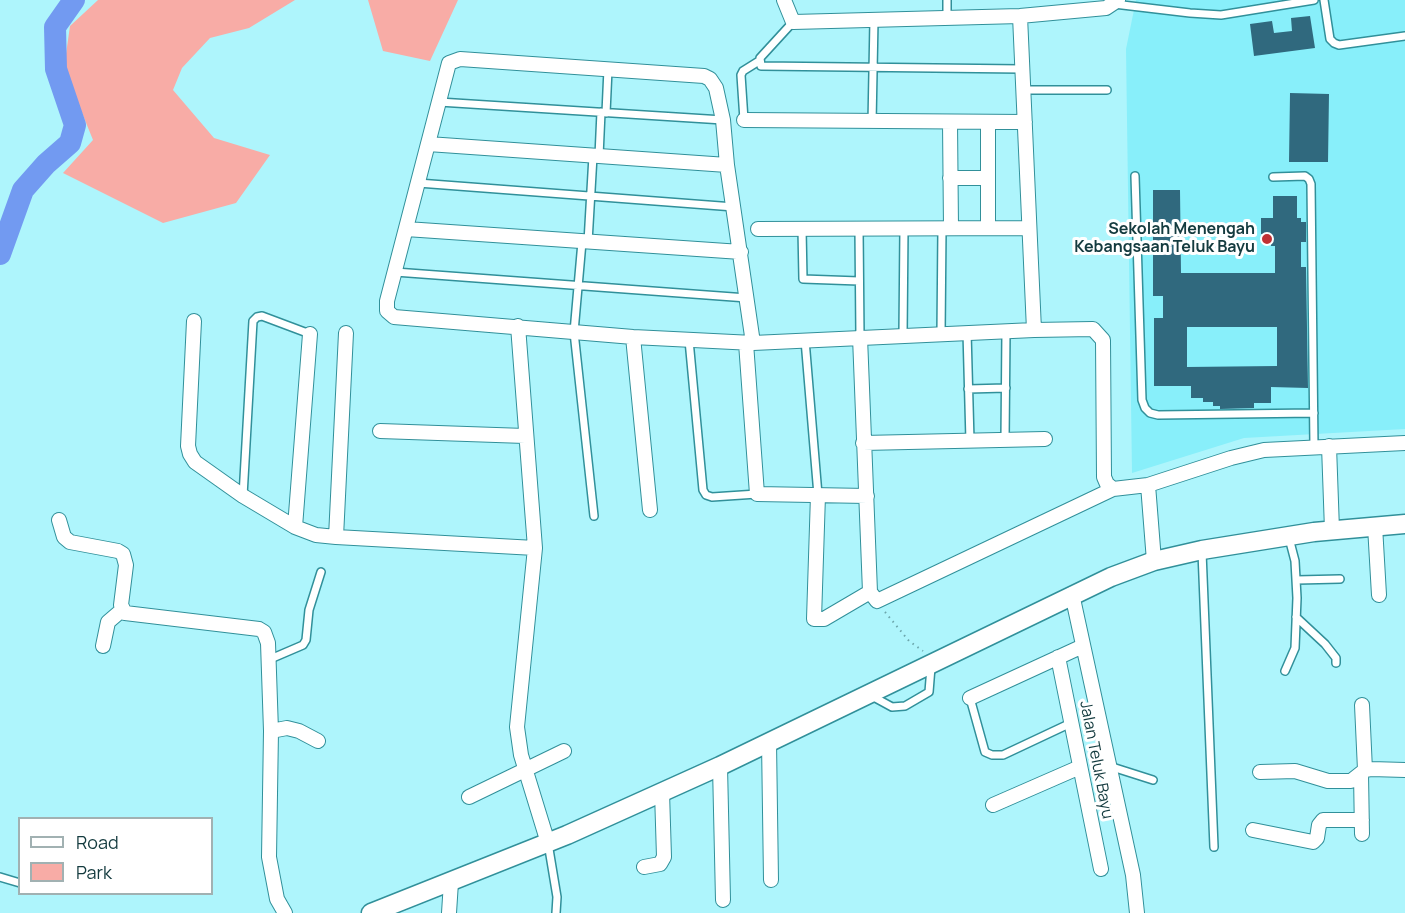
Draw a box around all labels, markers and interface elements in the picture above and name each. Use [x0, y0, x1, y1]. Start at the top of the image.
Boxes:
place label: Sekolah Menengah Kebangsaan Teluk Bayu [1074, 220, 1255, 258]
marker: Sekolah Menengah Kebangsaan Teluk Bayu [1260, 232, 1274, 246]
street label: Jalan Teluk Bayu [1075, 699, 1117, 821]
legend [18, 817, 213, 895]
text: Road [76, 830, 119, 854]
text: Park [76, 860, 112, 884]

